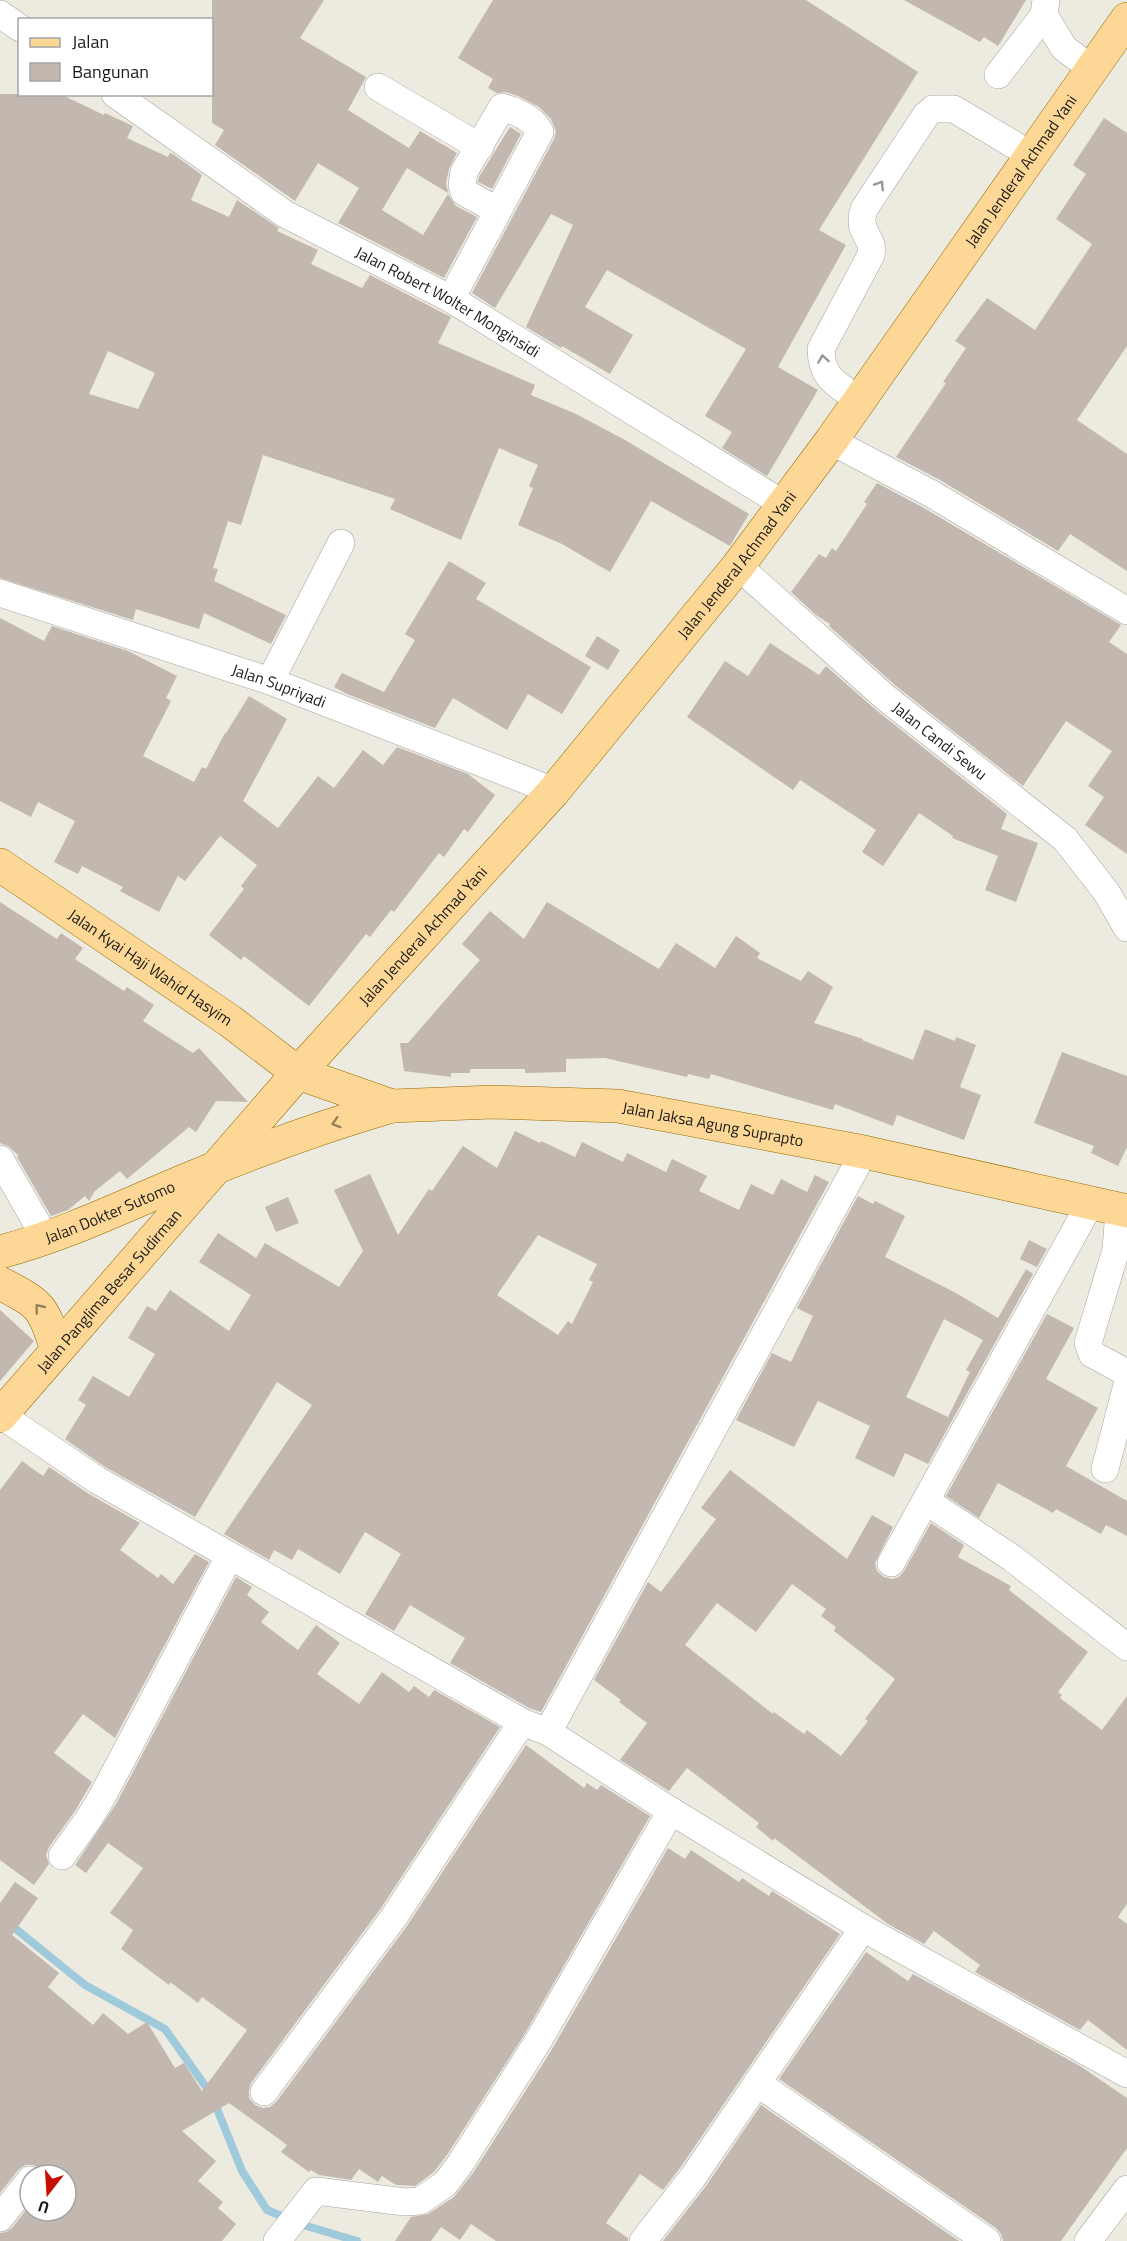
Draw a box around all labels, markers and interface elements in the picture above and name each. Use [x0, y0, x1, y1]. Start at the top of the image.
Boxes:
legend [18, 18, 213, 96]
text: Jalan [72, 28, 109, 55]
text: Bangunan [72, 58, 149, 85]
street label: Jalan Jenderal Achmad Yani [959, 89, 1083, 252]
one-way arrow [873, 180, 884, 191]
street label: Jalan Robert Wolter Monginsidi [351, 240, 545, 363]
one-way arrow [817, 354, 829, 363]
street label: Jalan Jenderal Achmad Yani [671, 486, 802, 644]
street label: Jalan Supriyadi [229, 657, 330, 714]
street label: Jalan Candi Sewu [887, 696, 992, 785]
street label: Jalan Jenderal Achmad Yani [353, 860, 493, 1011]
street label: Jalan Kyai Haji Wahid Hasyim [64, 903, 238, 1032]
street label: Jalan Jaksa Agung Suprapto [620, 1095, 806, 1152]
one-way arrow [331, 1116, 342, 1128]
street label: Jalan Dokter Sutomo [41, 1174, 179, 1249]
street label: Jalan Panglima Besar Sudirman [31, 1203, 187, 1378]
one-way arrow [35, 1304, 46, 1315]
north arrow [18, 2163, 78, 2223]
text: U [35, 2194, 52, 2220]

